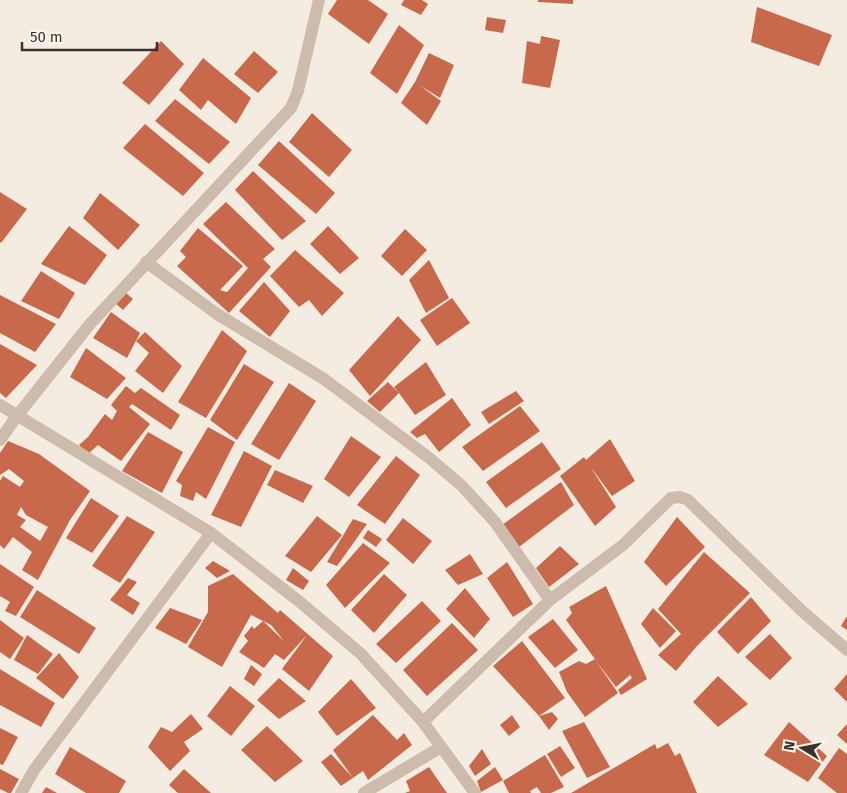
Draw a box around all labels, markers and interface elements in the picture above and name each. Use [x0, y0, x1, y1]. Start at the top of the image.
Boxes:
scale bar [22, 20, 158, 52]
text: 50 m [30, 28, 63, 46]
north arrow [777, 723, 827, 773]
text: N [781, 740, 799, 752]

